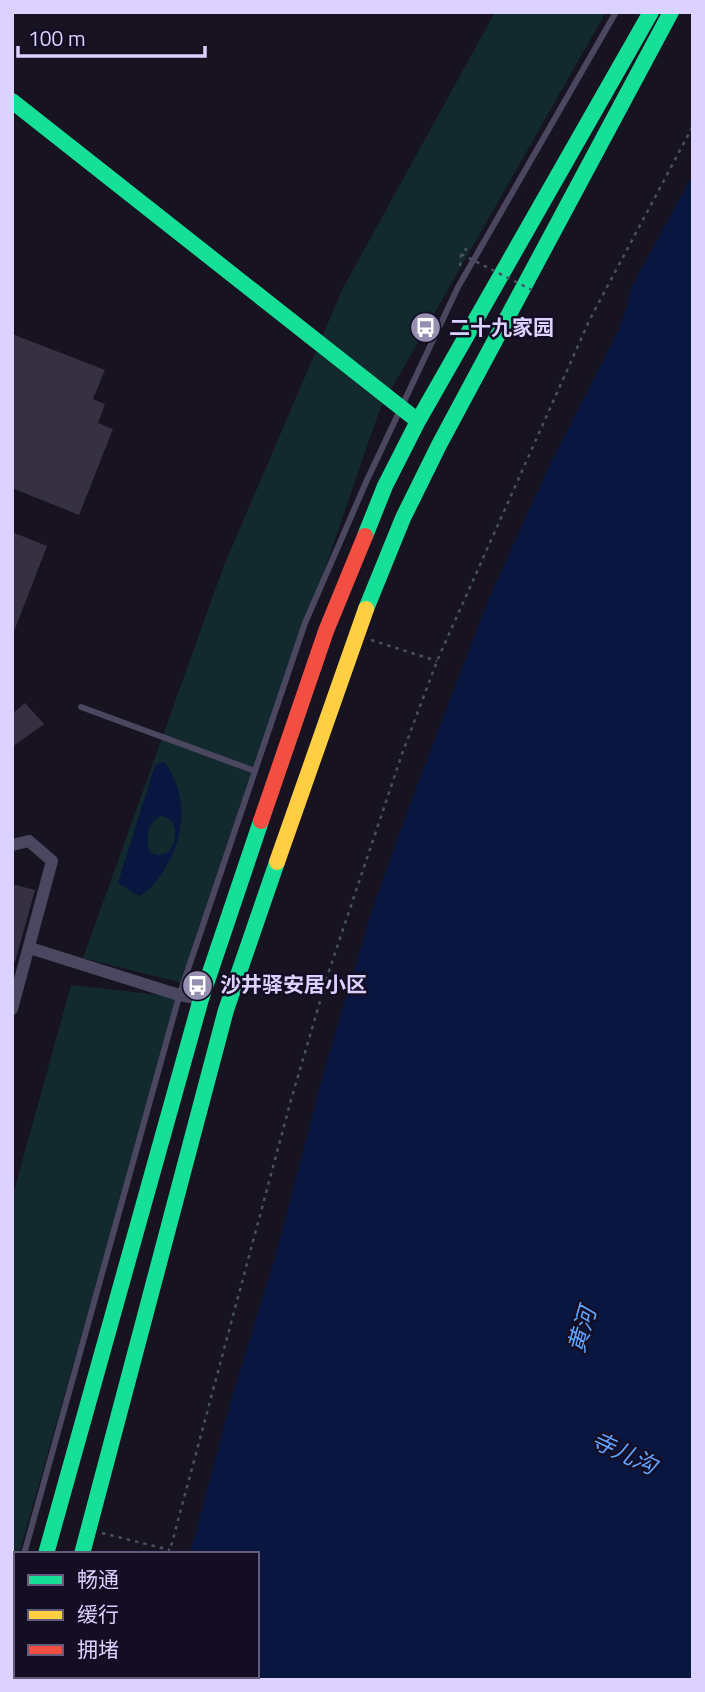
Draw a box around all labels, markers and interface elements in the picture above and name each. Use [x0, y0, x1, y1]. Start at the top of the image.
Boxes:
scale bar [18, 14, 205, 58]
text: 100 m [28, 22, 85, 54]
bus stop icon: 二十九家园 [409, 311, 443, 345]
place label: 二十九家园 [449, 311, 554, 343]
bus stop icon: 沙井驿安居小区 [180, 968, 214, 1002]
place label: 沙井驿安居小区 [220, 968, 367, 1000]
water label: 黄河 [558, 1299, 606, 1357]
water label: 寺儿沟 [586, 1422, 666, 1484]
legend [14, 1552, 259, 1678]
text: 畅通 [77, 1563, 119, 1595]
text: 缓行 [77, 1598, 119, 1630]
text: 拥堵 [77, 1633, 119, 1665]

